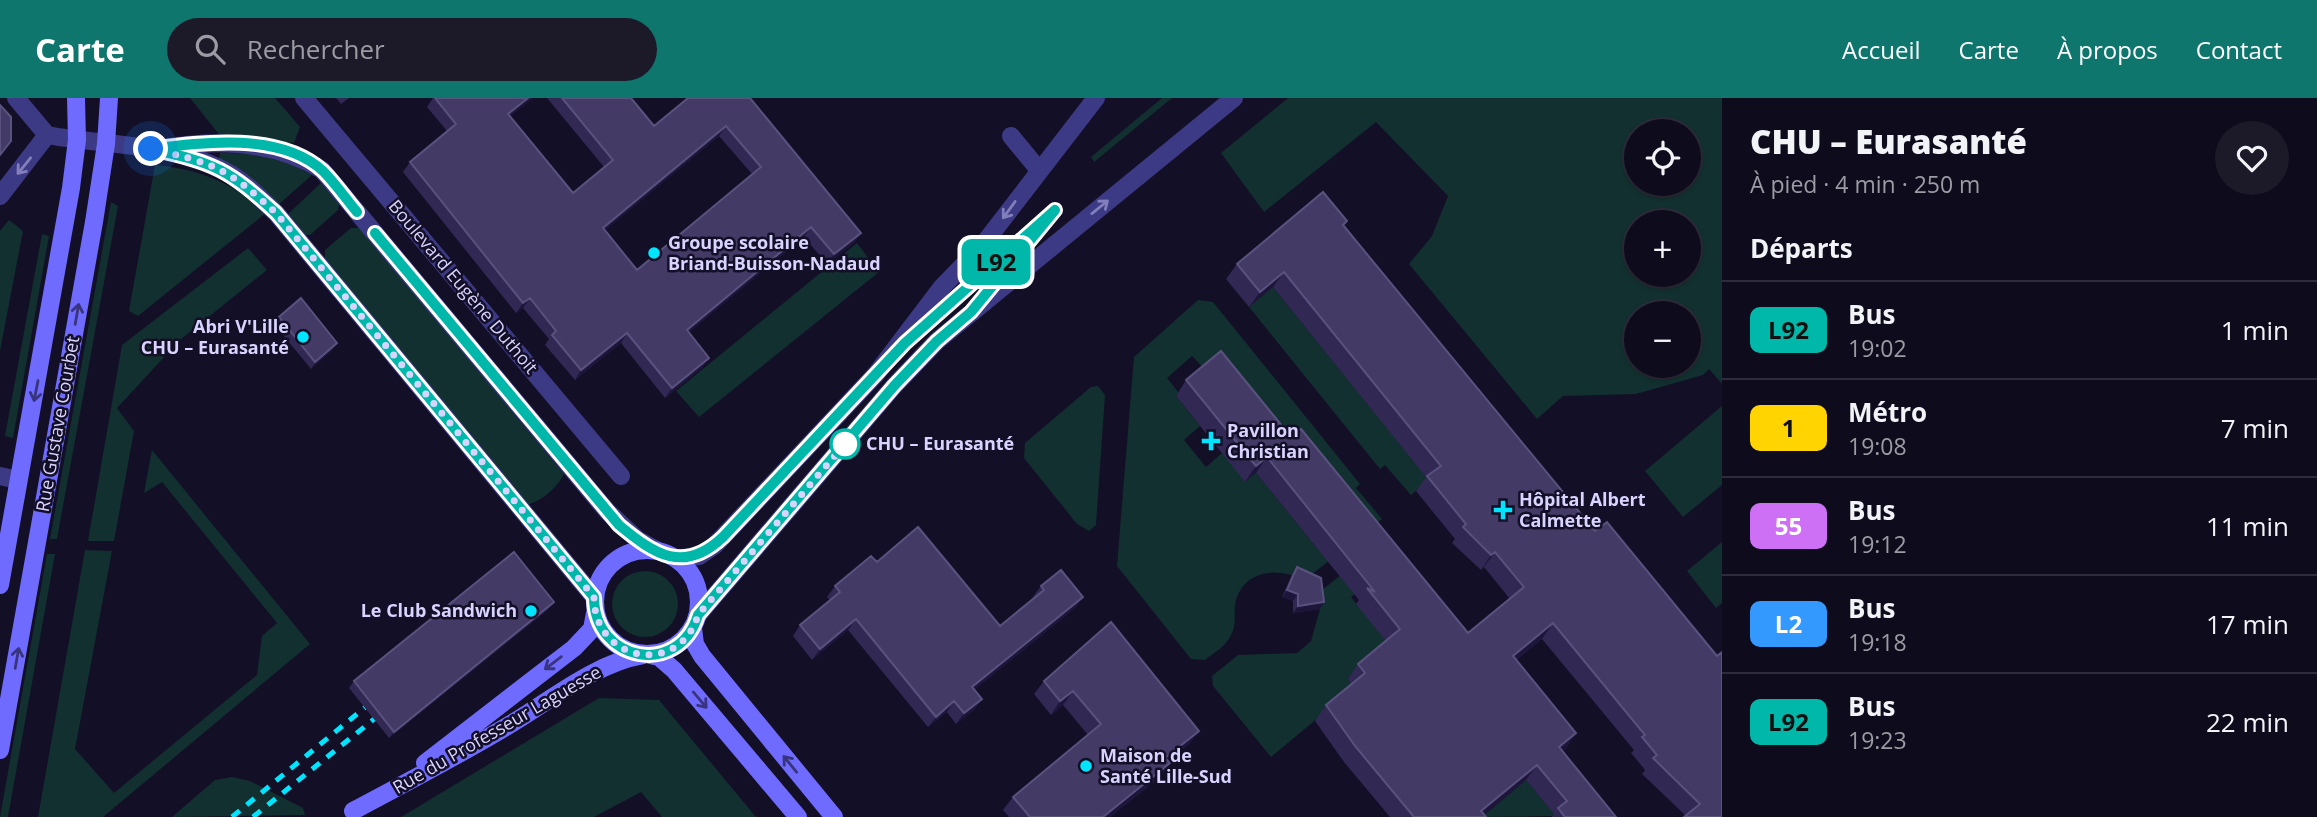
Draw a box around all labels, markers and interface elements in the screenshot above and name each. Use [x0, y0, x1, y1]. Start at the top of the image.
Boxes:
search box [167, 18, 657, 81]
text: Carte [35, 27, 125, 72]
icon: search [191, 30, 229, 68]
text: Rechercher [247, 31, 385, 67]
text: Accueil [1842, 33, 1921, 66]
text: Carte [1959, 33, 2019, 66]
text: À propos [2057, 33, 2158, 66]
text: Contact [2196, 33, 2282, 66]
map controls [1624, 119, 1701, 378]
button: locate [1624, 119, 1701, 196]
text: CHU – Eurasanté [1750, 119, 2027, 164]
button: heart [2215, 121, 2289, 195]
your location [133, 131, 168, 166]
one-way arrow [17, 156, 32, 174]
text: À pied · 4 min · 250 m [1750, 168, 1980, 200]
street label: Boulevard Eugène Duthoit [384, 194, 544, 378]
one-way arrow [1090, 199, 1108, 215]
one-way arrow [1002, 200, 1016, 219]
button: + [1624, 210, 1701, 287]
place label: Groupe scolaire Briand-Buisson-Nadaud [668, 230, 881, 275]
text: Départs [1750, 230, 1853, 266]
line badge: L92 [956, 239, 1036, 285]
marker: Groupe scolaire Briand-Buisson-Nadaud [646, 245, 662, 261]
text: L92 [975, 245, 1017, 278]
text: Bus [1848, 296, 1895, 332]
button: − [1624, 301, 1701, 378]
one-way arrow [71, 303, 85, 326]
text: 1 min [2221, 312, 2289, 348]
text: L92 [1768, 313, 1809, 346]
place label: Abri V'Lille CHU – Eurasanté [141, 314, 289, 359]
marker: Abri V'Lille CHU – Eurasanté [295, 329, 311, 345]
text: 19:02 [1848, 332, 1907, 364]
street label: Rue Gustave Courbet [30, 334, 84, 514]
one-way arrow [29, 379, 42, 402]
text: Métro [1848, 394, 1927, 430]
text: 7 min [2221, 410, 2289, 446]
text: 1 [1782, 411, 1795, 444]
place label: Pavillon Christian [1227, 418, 1309, 463]
marker: CHU – Eurasanté [830, 429, 860, 459]
text: 19:08 [1848, 430, 1907, 462]
place label: CHU – Eurasanté [866, 431, 1014, 455]
marker: Pavillon Christian [1201, 431, 1221, 451]
place label: Hôpital Albert Calmette [1519, 487, 1646, 532]
text: Bus [1848, 492, 1895, 528]
marker: Hôpital Albert Calmette [1493, 500, 1513, 520]
text: 11 min [2206, 508, 2289, 544]
text: 55 [1775, 509, 1802, 542]
text: 19:12 [1848, 528, 1907, 560]
text: Bus [1848, 590, 1895, 626]
place label: Le Club Sandwich [361, 598, 517, 622]
marker: Le Club Sandwich [523, 603, 539, 619]
text: 17 min [2206, 606, 2289, 642]
text: L2 [1775, 607, 1802, 640]
text: 19:18 [1848, 626, 1907, 658]
one-way arrow [10, 647, 24, 670]
one-way arrow [545, 656, 563, 671]
street label: Rue du Professeur Laguesse [388, 660, 605, 799]
text: Bus [1848, 688, 1895, 724]
one-way arrow [692, 690, 708, 708]
text: 22 min [2206, 704, 2289, 740]
text: L92 [1768, 705, 1809, 738]
text: 19:23 [1848, 724, 1907, 756]
place label: Maison de Santé Lille-Sud [1100, 743, 1232, 788]
one-way arrow [783, 756, 798, 774]
marker: Maison de Santé Lille-Sud [1078, 758, 1094, 774]

